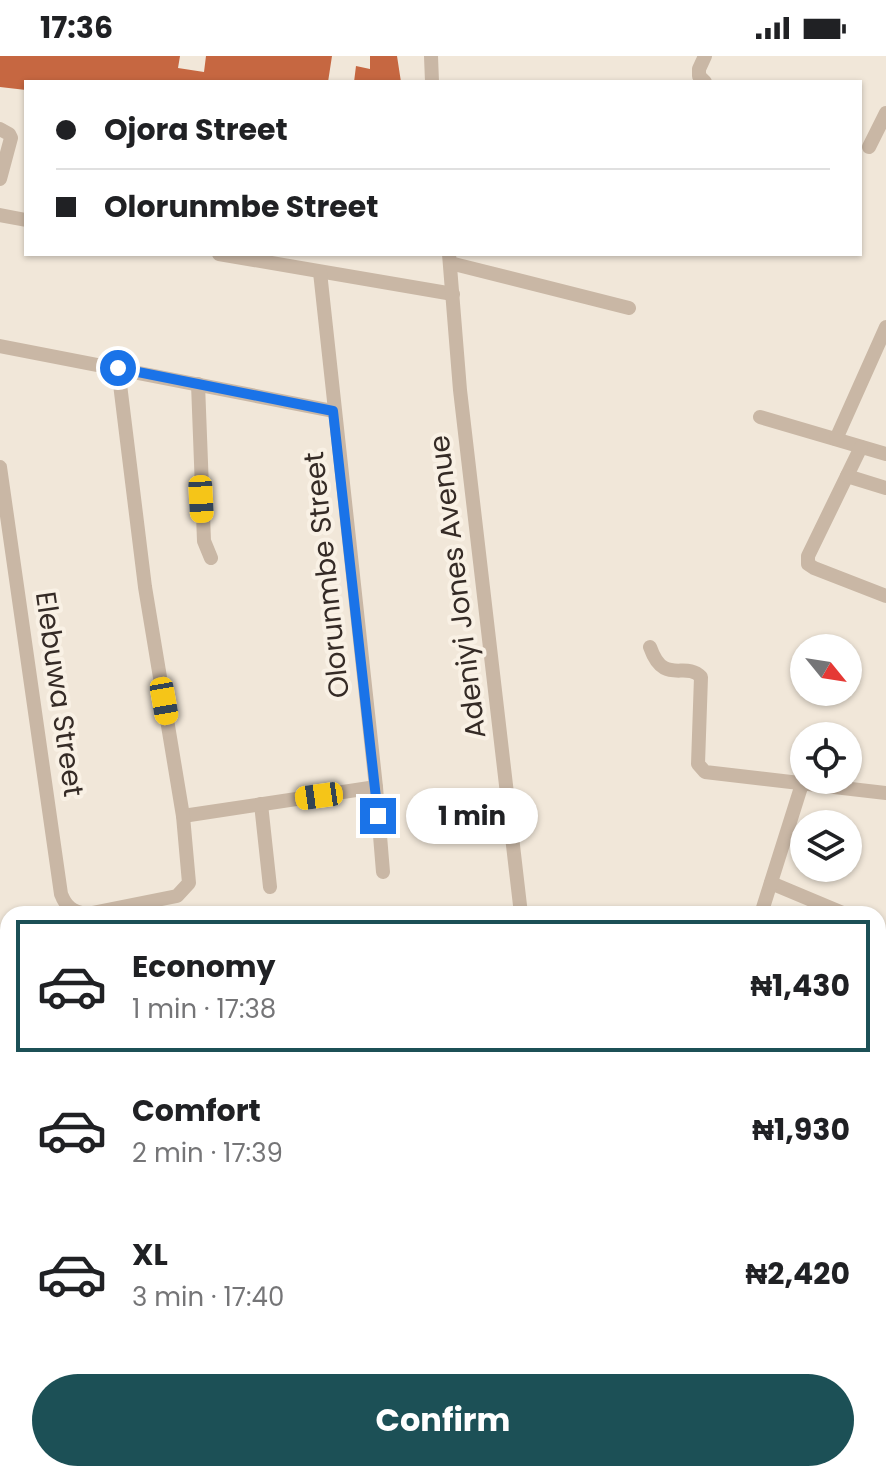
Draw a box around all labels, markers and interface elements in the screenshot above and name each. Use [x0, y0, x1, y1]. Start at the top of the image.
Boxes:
text: 17:36 [40, 6, 113, 49]
text: Ojora Street [104, 108, 288, 151]
text: Olorunmbe Street [104, 185, 378, 228]
route start [100, 350, 136, 386]
street label: Adeniyi Jones Avenue [420, 433, 495, 741]
street label: Olorunmbe Street [294, 450, 359, 700]
car [188, 474, 214, 524]
street label: Elebuwa Street [26, 589, 93, 799]
north arrow [790, 634, 862, 706]
map controls [790, 634, 862, 882]
car [148, 675, 180, 727]
button: locate [790, 722, 862, 794]
car [294, 781, 344, 811]
callout: 1 min [406, 788, 538, 844]
route end [360, 798, 396, 834]
text: 1 min [438, 798, 506, 834]
button: layers [790, 810, 862, 882]
text: Economy [132, 945, 276, 988]
icon: car [36, 950, 108, 1022]
text: ₦1,430 [750, 964, 850, 1007]
text: 1 min · 17:38 [132, 991, 276, 1027]
text: Comfort [132, 1089, 261, 1132]
icon: car [36, 1094, 108, 1166]
text: ₦1,930 [752, 1108, 850, 1151]
text: 2 min · 17:39 [132, 1135, 283, 1171]
text: XL [132, 1233, 168, 1276]
icon: car [36, 1238, 108, 1310]
text: ₦2,420 [746, 1252, 850, 1295]
text: 3 min · 17:40 [132, 1279, 284, 1315]
button: Confirm [32, 1374, 854, 1466]

